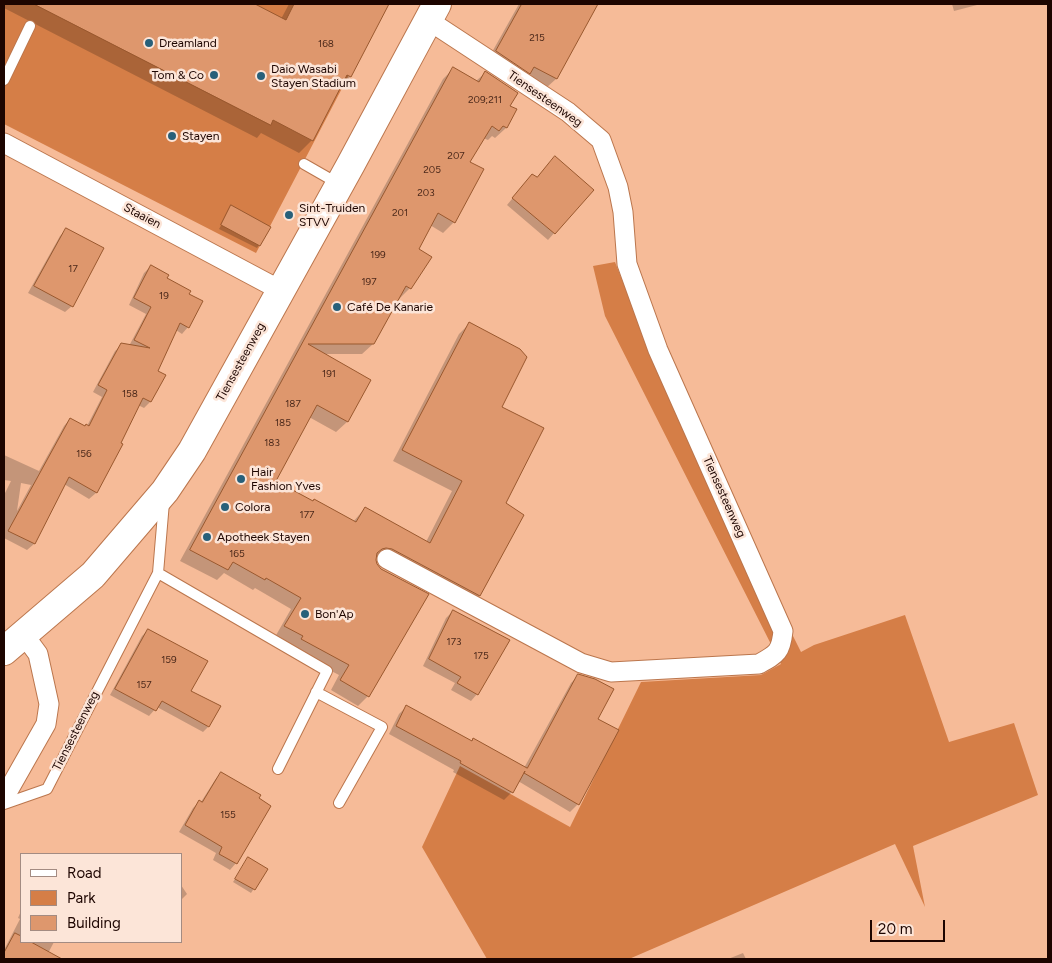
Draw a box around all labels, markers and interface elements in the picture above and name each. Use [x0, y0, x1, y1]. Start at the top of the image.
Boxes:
house number: 215 [529, 32, 545, 44]
place label: Dreamland [159, 36, 217, 50]
marker: Dreamland [143, 37, 155, 49]
house number: 168 [318, 38, 334, 50]
place label: Daio Wasabi Stayen Stadium [271, 62, 356, 90]
place label: Tom & Co [152, 68, 204, 82]
street label: Tiensesteenweg [505, 68, 585, 130]
marker: Tom & Co [208, 69, 220, 81]
marker: Daio Wasabi Stayen Stadium [255, 70, 267, 82]
house number: 209;211 [468, 94, 502, 106]
place label: Stayen [182, 129, 219, 143]
marker: Stayen [166, 130, 178, 142]
house number: 207 [447, 150, 465, 162]
house number: 205 [423, 164, 441, 176]
house number: 203 [417, 187, 435, 199]
street label: Staaien [121, 200, 163, 232]
place label: Sint-Truiden STVV [299, 201, 365, 229]
house number: 201 [392, 207, 408, 219]
marker: Sint-Truiden STVV [283, 209, 295, 221]
house number: 199 [370, 249, 386, 261]
house number: 17 [68, 263, 78, 275]
house number: 197 [361, 276, 377, 288]
house number: 19 [159, 290, 169, 302]
place label: Café De Kanarie [347, 300, 433, 314]
marker: Café De Kanarie [331, 301, 343, 313]
street label: Tiensesteenweg [213, 320, 269, 404]
house number: 191 [322, 368, 336, 380]
house number: 158 [122, 388, 138, 400]
house number: 187 [285, 398, 301, 410]
house number: 185 [275, 417, 291, 429]
house number: 183 [264, 437, 280, 449]
house number: 156 [76, 448, 92, 460]
street label: Tiensesteenweg [700, 454, 748, 540]
place label: Hair Fashion Yves [251, 465, 321, 493]
marker: Hair Fashion Yves [235, 473, 247, 485]
place label: Colora [235, 500, 270, 514]
marker: Colora [219, 501, 231, 513]
house number: 177 [300, 509, 314, 521]
place label: Apotheek Stayen [217, 530, 310, 544]
marker: Apotheek Stayen [201, 531, 213, 543]
house number: 165 [229, 548, 245, 560]
place label: Bon'Ap [315, 607, 354, 621]
marker: Bon'Ap [299, 608, 311, 620]
house number: 173 [447, 636, 461, 648]
house number: 175 [473, 650, 489, 662]
house number: 159 [161, 654, 177, 666]
house number: 157 [136, 679, 152, 691]
street label: Tiensesteenweg [50, 689, 102, 773]
house number: 155 [220, 809, 236, 821]
legend [20, 853, 182, 943]
text: Road [67, 864, 102, 882]
text: Park [67, 889, 96, 907]
scale bar [872, 910, 947, 942]
text: Building [67, 914, 121, 932]
text: 20 m [878, 920, 912, 938]

